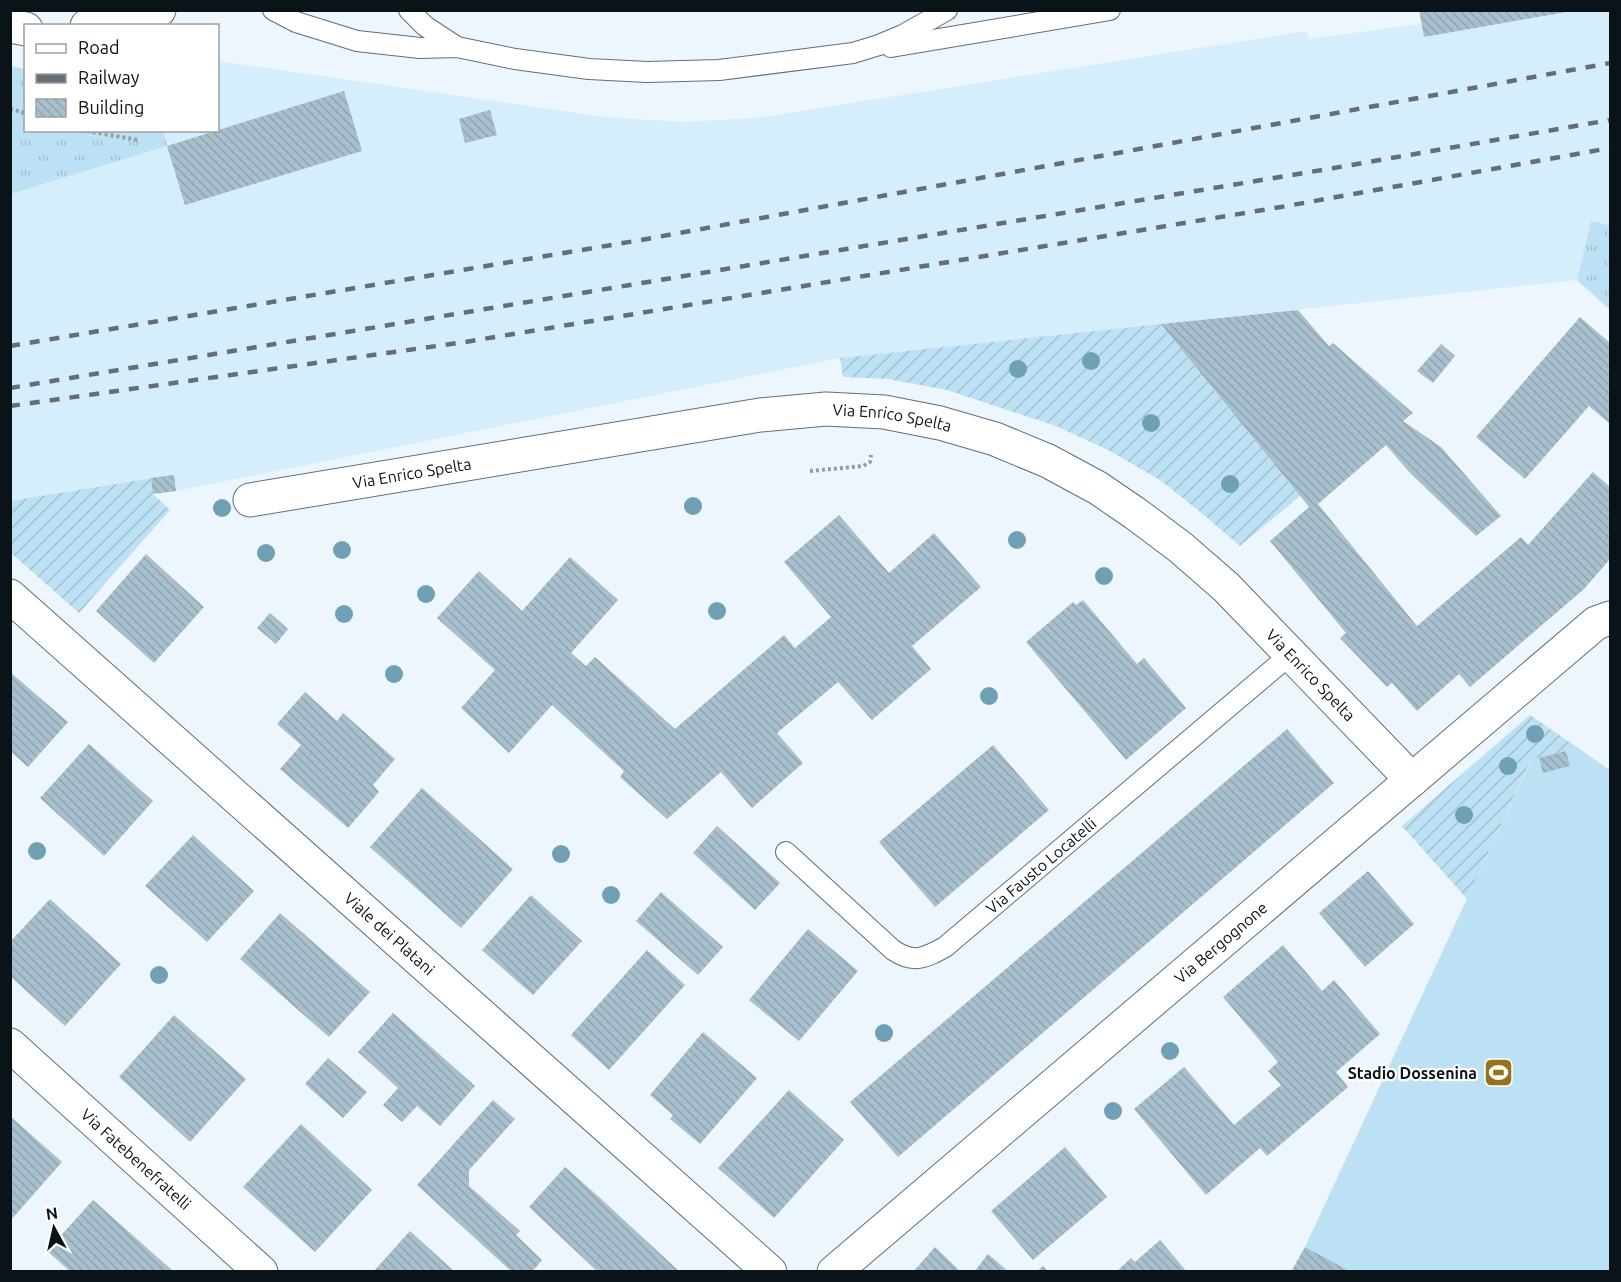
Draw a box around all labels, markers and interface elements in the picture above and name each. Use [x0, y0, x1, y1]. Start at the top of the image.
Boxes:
legend [24, 24, 219, 132]
text: Road [78, 37, 120, 57]
text: Railway [78, 67, 140, 87]
text: Building [78, 97, 144, 117]
street label: Via Enrico Spelta [832, 400, 954, 435]
street label: Via Enrico Spelta [351, 454, 473, 492]
street label: Via Enrico Spelta [1262, 625, 1359, 724]
street label: Via Fausto Locatelli [982, 814, 1100, 917]
street label: Viale dei Platani [341, 889, 438, 979]
street label: Via Bergognone [1171, 898, 1271, 987]
sports icon: Stadio Dossenina [1482, 1057, 1514, 1089]
place label: Stadio Dossenina [1348, 1064, 1477, 1082]
street label: Via Fatebenefratelli [78, 1105, 195, 1213]
north arrow [24, 1198, 84, 1258]
text: N [45, 1203, 59, 1223]

